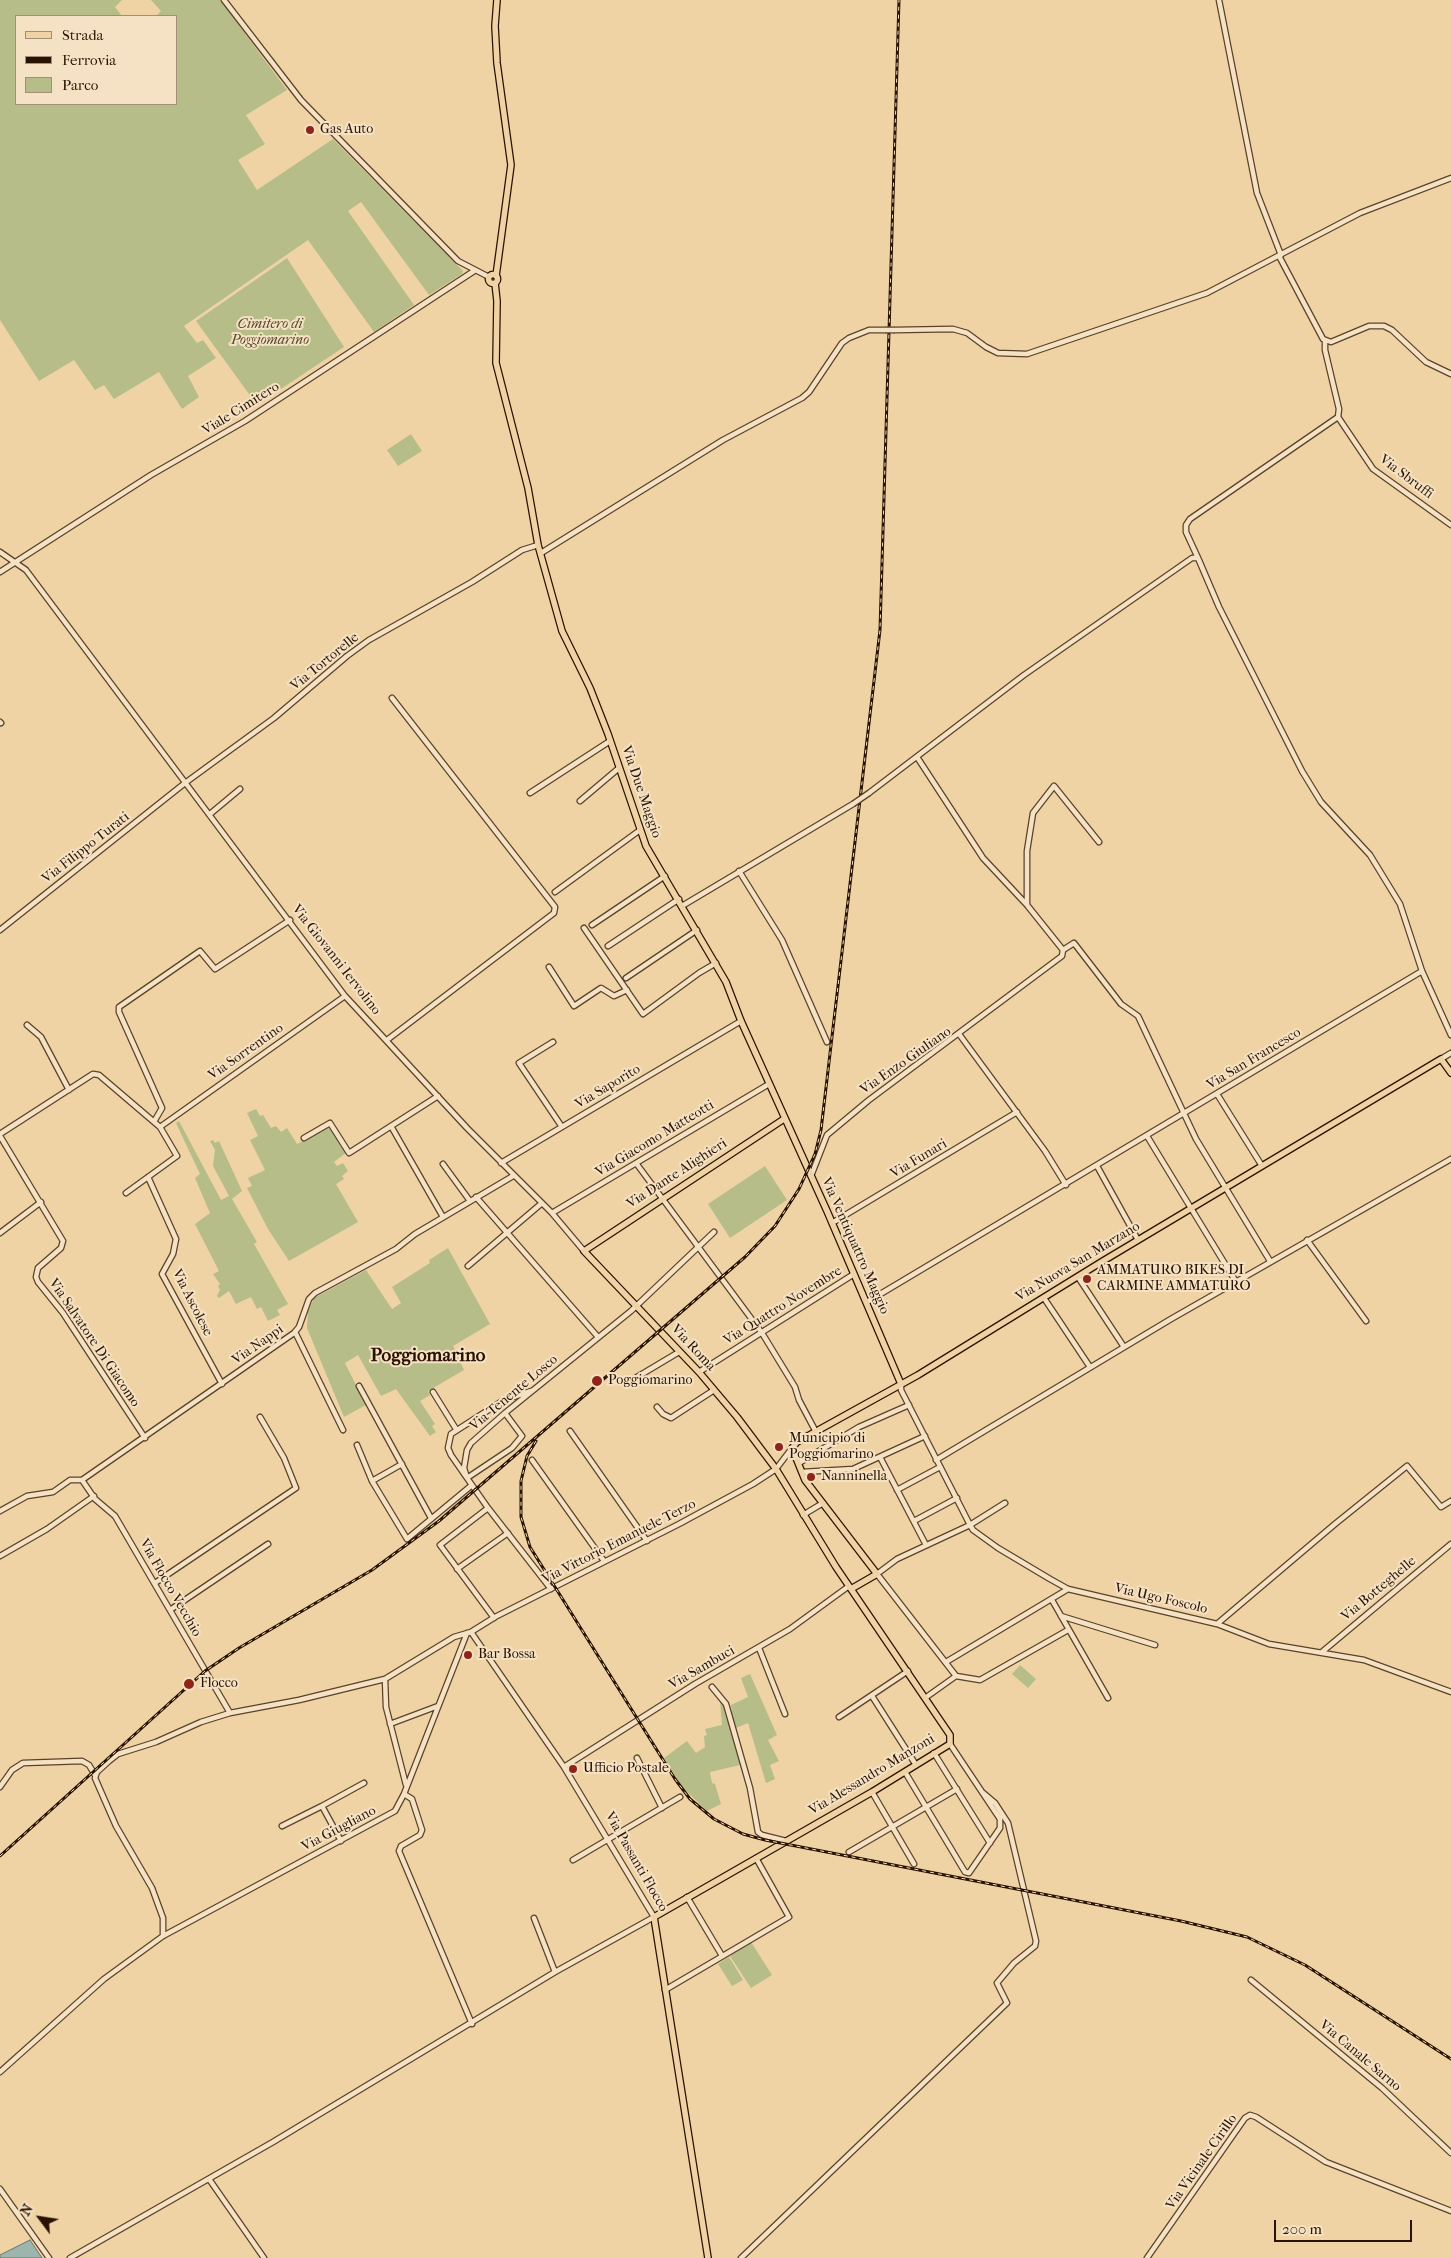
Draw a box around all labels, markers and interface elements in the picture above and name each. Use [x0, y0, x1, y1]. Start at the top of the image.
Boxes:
legend [15, 15, 178, 105]
text: Strada [62, 26, 104, 44]
text: Ferrovia [62, 51, 116, 69]
text: Parco [62, 76, 98, 94]
place label: Gas Auto [320, 122, 373, 138]
marker: Gas Auto [304, 124, 316, 136]
park label: Cimitero di Poggiomarino [231, 317, 309, 350]
street label: Viale Cimitero [199, 379, 283, 439]
street label: Via Sbruffi [1376, 451, 1436, 503]
street label: Via Tortorelle [287, 629, 363, 695]
street label: Via Due Maggio [617, 744, 665, 840]
street label: Via Filippo Turati [39, 809, 133, 887]
street label: Via Giovanni Iervolino [288, 902, 384, 1018]
street label: Via Sorrentino [205, 1020, 287, 1084]
street label: Via Enzo Giuliano [857, 1023, 955, 1099]
street label: Via San Francesco [1204, 1024, 1304, 1094]
street label: Via Saporito [572, 1061, 644, 1113]
street label: Via Giacomo Matteotti [593, 1097, 717, 1181]
street label: Via Dante Alighieri [624, 1135, 730, 1213]
street label: Via Funari [888, 1136, 950, 1182]
street label: Via Ventiquattro Maggio [817, 1175, 893, 1317]
street label: Via Nuova San Marzano [1013, 1218, 1143, 1306]
street label: Via Quattro Novembre [721, 1263, 845, 1349]
place label: AMMATURO BIKES DI CARMINE AMMATURO [1097, 1263, 1251, 1295]
street label: Via Ascolese [168, 1267, 216, 1339]
marker: AMMATURO BIKES DI CARMINE AMMATURO [1081, 1273, 1093, 1285]
street label: Via Salvatore Di Giacomo [45, 1276, 143, 1410]
street label: Via Nappi [229, 1321, 287, 1369]
street label: Via Roma [667, 1321, 719, 1375]
district label: Poggiomarino [371, 1345, 485, 1367]
street label: Via Tenente Losco [467, 1351, 561, 1435]
place label: Poggiomarino [608, 1373, 693, 1389]
marker: Poggiomarino [590, 1374, 604, 1388]
place label: Municipio di Poggiomarino [789, 1431, 874, 1464]
marker: Municipio di Poggiomarino [773, 1441, 785, 1453]
place label: Nanninella [821, 1469, 887, 1485]
marker: Nanninella [805, 1471, 817, 1483]
street label: Via Vittorio Emanuele Terzo [539, 1496, 699, 1588]
street label: Via Flocco Vecchio [135, 1536, 205, 1640]
street label: Via Botteghelle [1338, 1553, 1420, 1625]
street label: Via Ugo Foscolo [1113, 1580, 1209, 1618]
street label: Via Sambuci [666, 1642, 738, 1694]
place label: Bar Bossa [478, 1647, 536, 1663]
marker: Bar Bossa [462, 1649, 474, 1661]
place label: Flocco [200, 1676, 238, 1692]
marker: Flocco [182, 1677, 196, 1691]
street label: Via Alessandro Manzoni [806, 1731, 938, 1819]
place label: Ufficio Postale [583, 1761, 669, 1777]
marker: Ufficio Postale [567, 1763, 579, 1775]
street label: Via Giugliano [299, 1802, 379, 1856]
street label: Via Passanti Flocco [601, 1809, 671, 1915]
street label: Via Canale Sarno [1316, 2017, 1404, 2095]
street label: Via Vicinale Cirillo [1163, 2111, 1241, 2213]
north arrow [15, 2193, 65, 2243]
text: N [17, 2201, 37, 2219]
scale bar [1276, 2210, 1414, 2242]
text: 200 m [1282, 2220, 1322, 2238]

